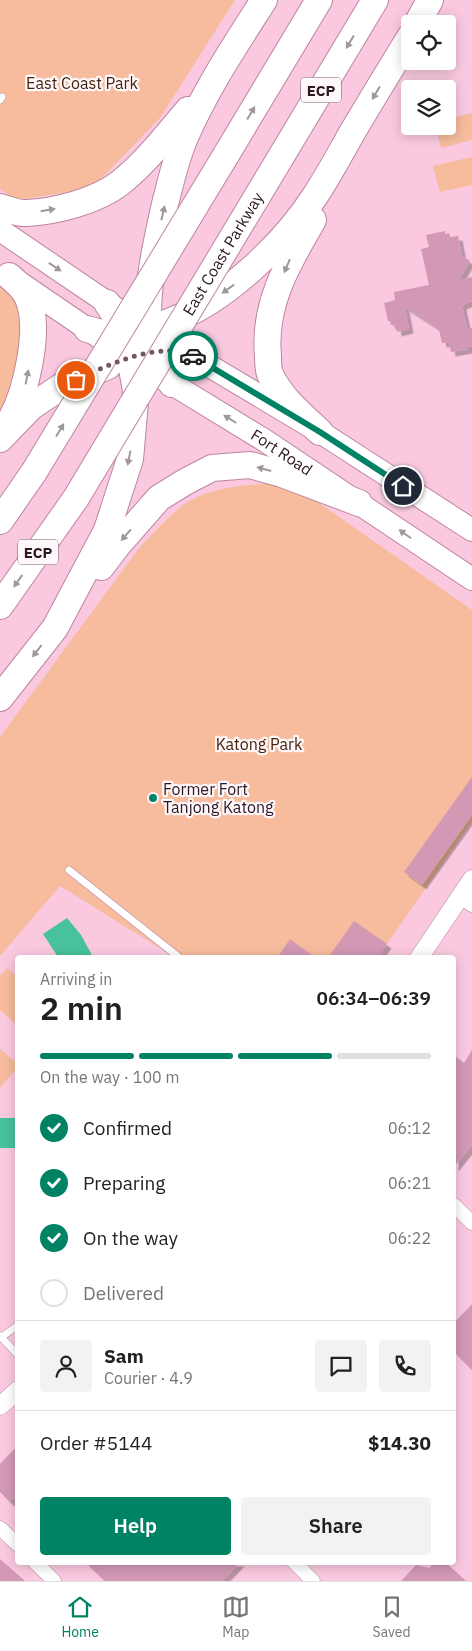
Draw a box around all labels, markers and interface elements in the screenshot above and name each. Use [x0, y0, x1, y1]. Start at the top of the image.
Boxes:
map controls [401, 15, 456, 135]
button: locate [401, 15, 456, 70]
one-way arrow [346, 35, 355, 48]
park label: East Coast Park [26, 73, 138, 93]
road number: ECP [301, 78, 341, 102]
button: layers [401, 80, 456, 135]
one-way arrow [372, 87, 381, 100]
one-way arrow [247, 107, 256, 120]
street label: East Coast Parkway [178, 188, 268, 319]
one-way arrow [159, 205, 167, 220]
one-way arrow [40, 206, 56, 214]
one-way arrow [283, 259, 291, 273]
one-way arrow [48, 262, 61, 272]
one-way arrow [221, 284, 234, 294]
courier [168, 331, 218, 381]
icon: car [179, 342, 207, 370]
pin [55, 359, 97, 401]
icon: bag [62, 366, 90, 394]
one-way arrow [23, 370, 31, 385]
one-way arrow [224, 415, 237, 424]
one-way arrow [55, 424, 64, 437]
street label: Fort Road [247, 424, 316, 480]
one-way arrow [125, 450, 133, 466]
one-way arrow [256, 465, 272, 473]
pin [382, 465, 424, 507]
icon: home [389, 472, 417, 500]
one-way arrow [121, 528, 132, 541]
one-way arrow [398, 529, 412, 539]
road number: ECP [18, 540, 58, 564]
one-way arrow [13, 574, 23, 588]
one-way arrow [32, 644, 43, 657]
park label: Katong Park [216, 734, 303, 754]
place label: Former Fort Tanjong Katong [163, 779, 274, 817]
marker: Former Fort Tanjong Katong [147, 792, 159, 804]
text: Arriving in [40, 969, 112, 989]
text: 06:34–06:39 [317, 986, 431, 1010]
text: 2 min [40, 987, 123, 1029]
text: On the way · 100 m [40, 1067, 179, 1087]
icon: check [40, 1114, 68, 1142]
text: Confirmed [83, 1116, 172, 1140]
text: 06:12 [388, 1118, 431, 1138]
icon: check [40, 1169, 68, 1197]
text: Preparing [83, 1171, 165, 1195]
text: 06:21 [388, 1173, 431, 1193]
icon: check [40, 1224, 68, 1252]
text: On the way [83, 1226, 178, 1250]
text: 06:22 [388, 1228, 431, 1248]
text: Delivered [83, 1281, 164, 1305]
button: person [40, 1340, 92, 1392]
button: chat [315, 1340, 367, 1392]
button: phone [379, 1340, 431, 1392]
text: Sam [104, 1344, 144, 1368]
text: Courier · 4.9 [104, 1368, 193, 1388]
text: Order #5144 [40, 1431, 152, 1455]
text: $14.30 [368, 1431, 431, 1455]
button: Help [40, 1497, 231, 1555]
button: Share [241, 1497, 431, 1555]
tab: Home [61, 1593, 99, 1641]
tab: Map [222, 1593, 250, 1641]
tab: Saved [373, 1593, 411, 1641]

